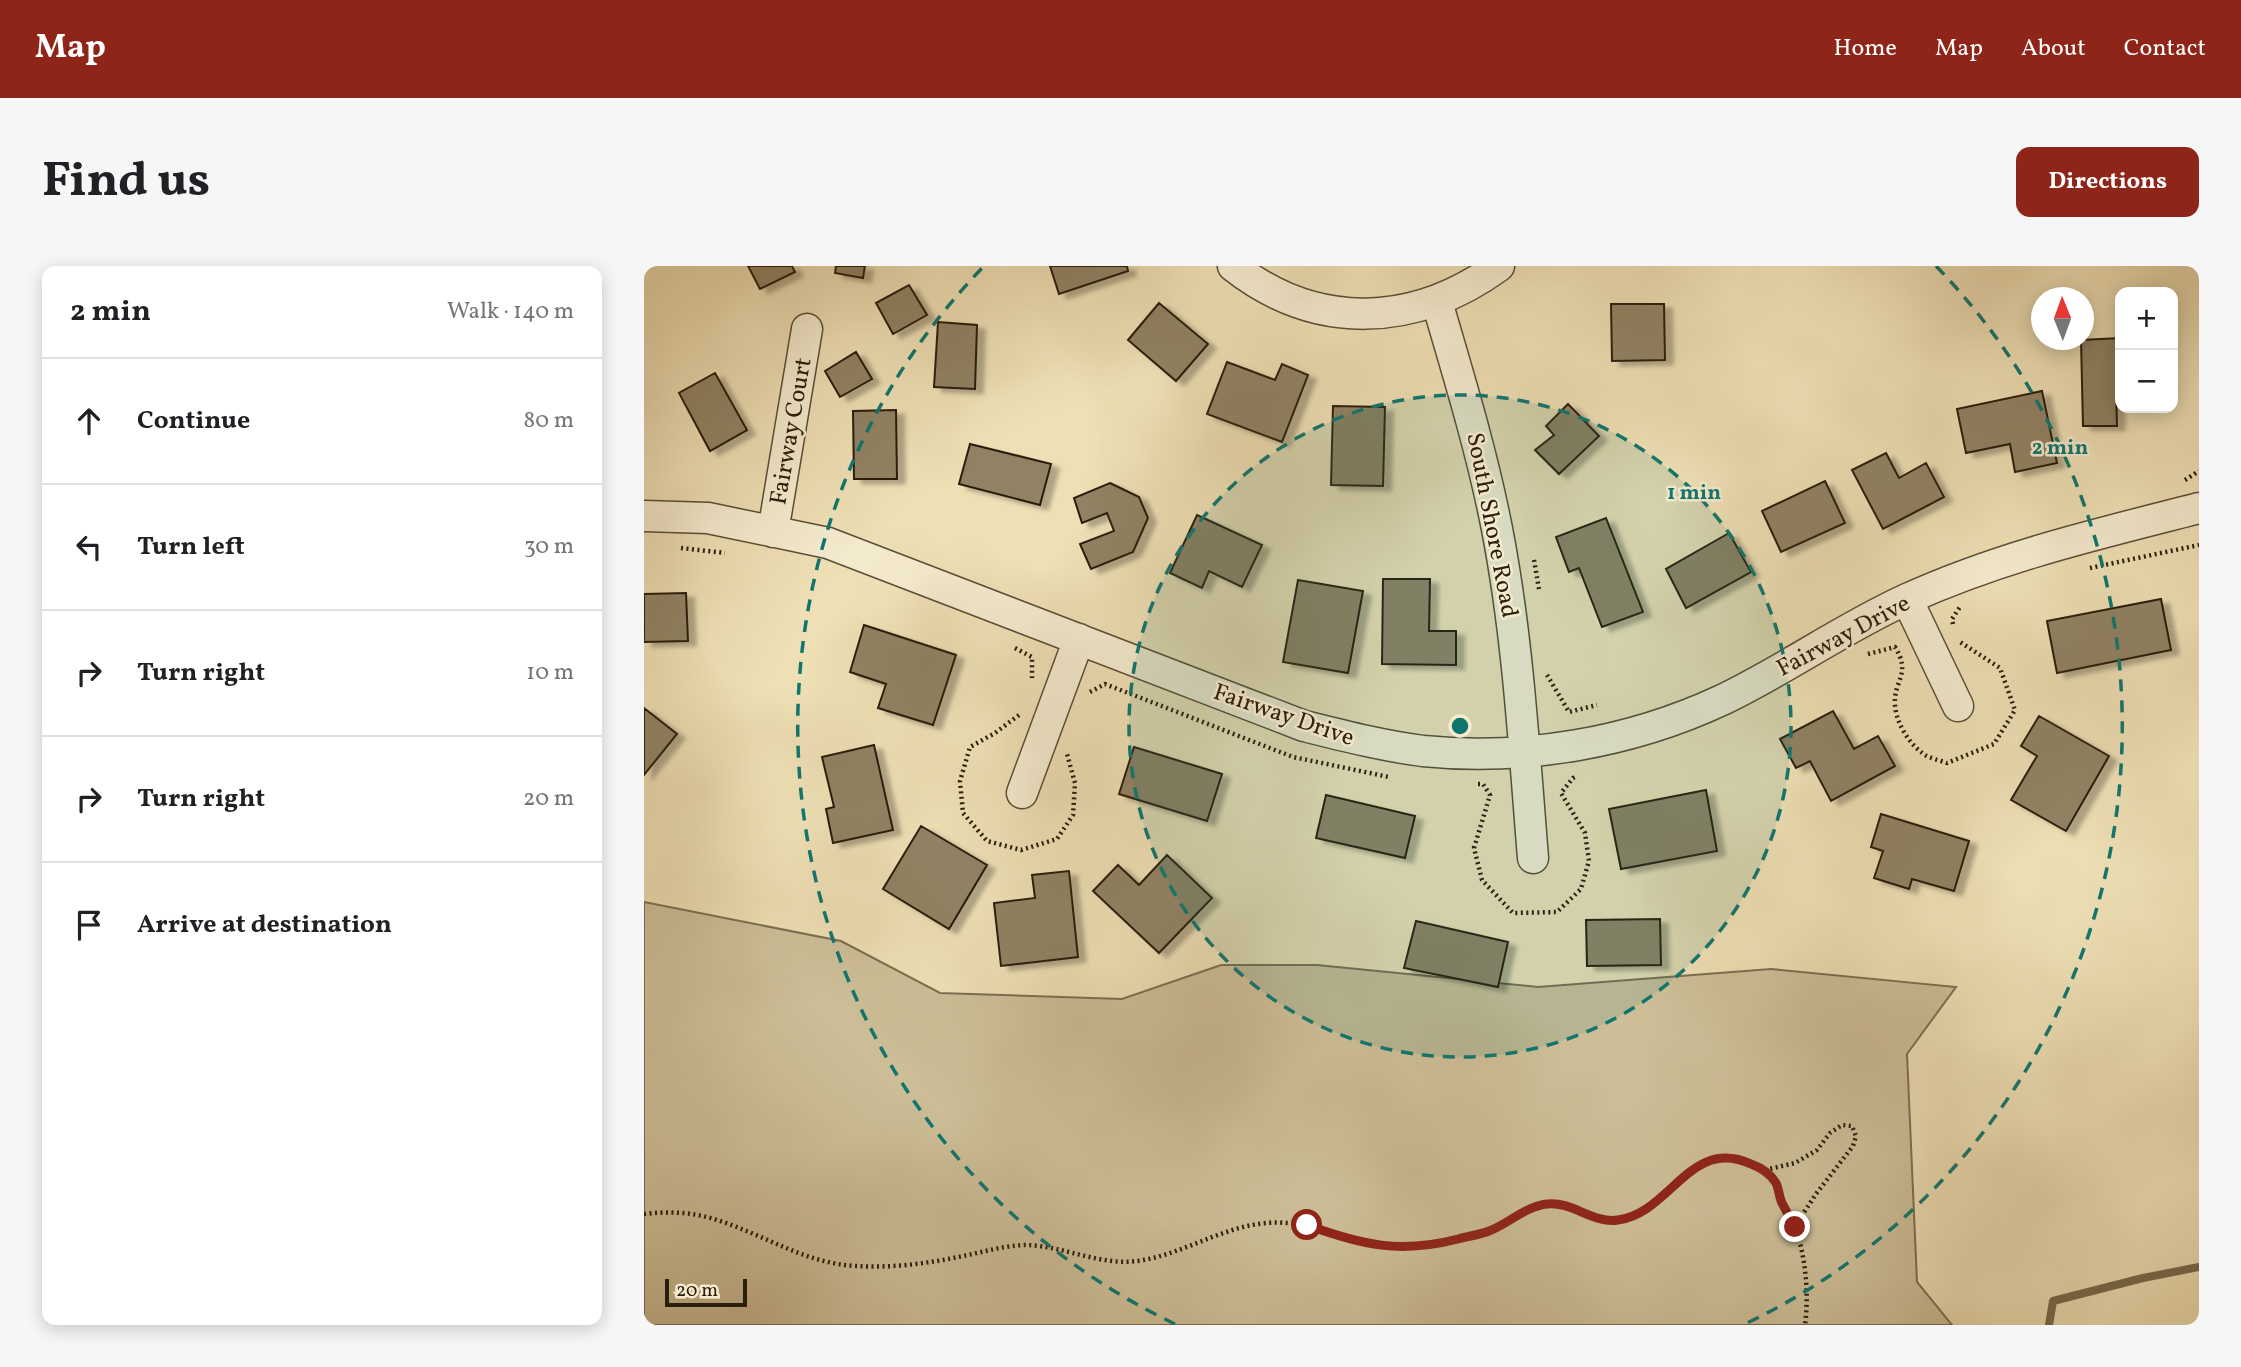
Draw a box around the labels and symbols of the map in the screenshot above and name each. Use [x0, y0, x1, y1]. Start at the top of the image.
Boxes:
north arrow [2031, 287, 2094, 350]
street label: Fairway Court [762, 355, 822, 508]
street label: South Shore Road [1456, 430, 1526, 621]
text: 2 min [2032, 434, 2088, 463]
text: 1 min [1667, 479, 1721, 508]
street label: Fairway Drive [1771, 587, 1917, 686]
street label: Fairway Drive [1208, 676, 1358, 756]
centre of rings [1448, 714, 1472, 738]
route start [1291, 1209, 1322, 1240]
route end [1779, 1211, 1810, 1242]
scale bar [665, 1276, 747, 1308]

